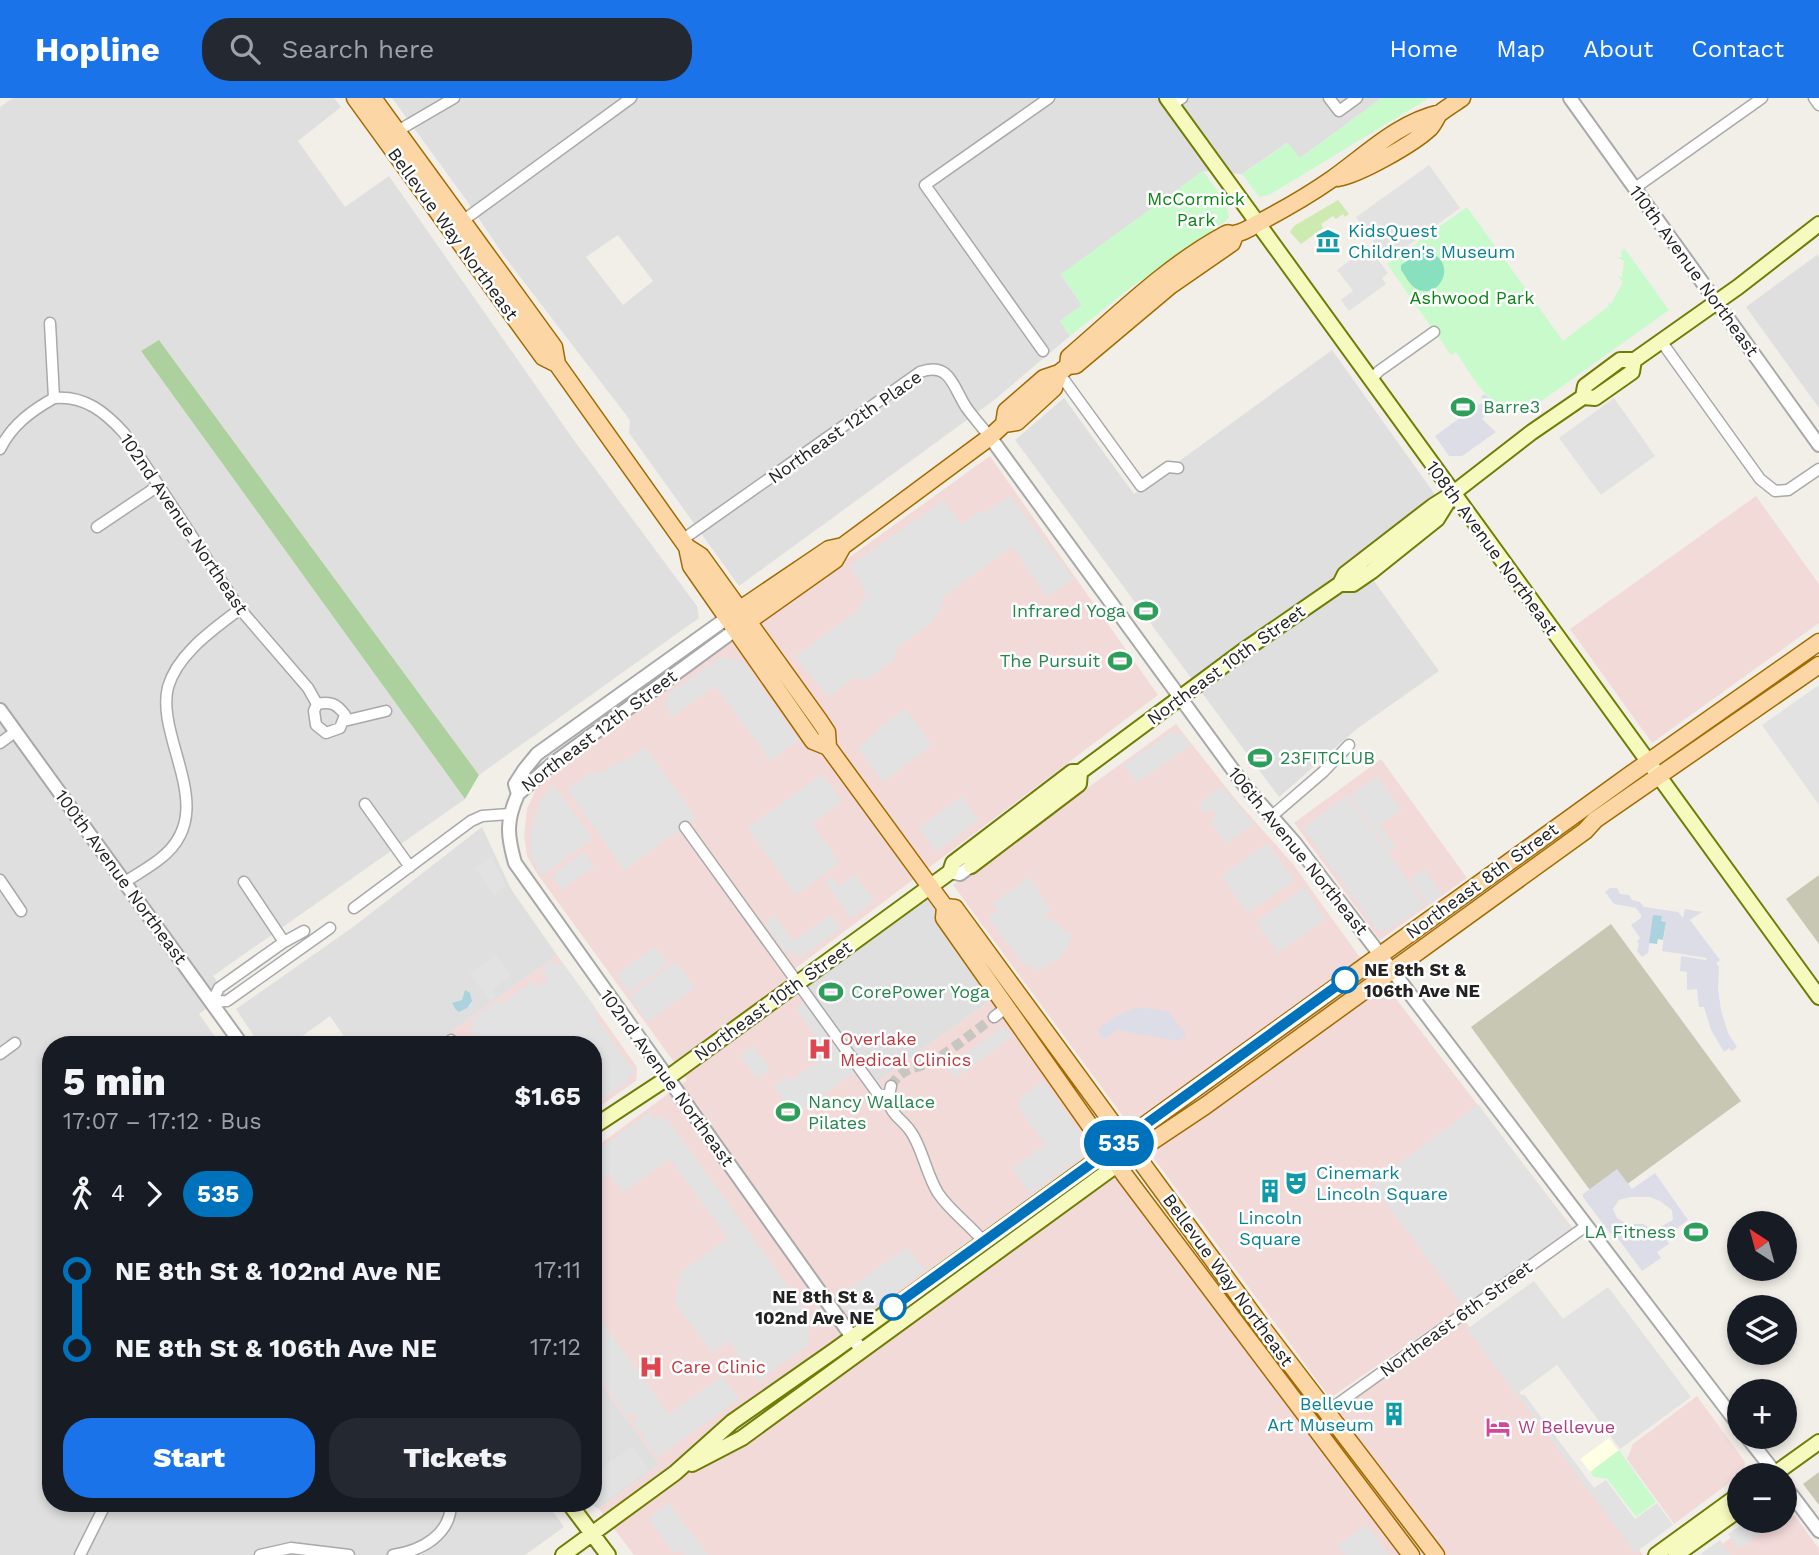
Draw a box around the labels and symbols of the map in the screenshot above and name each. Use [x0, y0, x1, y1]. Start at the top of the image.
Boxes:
street label: Bellevue Way Northeast [384, 143, 523, 324]
street label: 110th Avenue Northeast [1625, 181, 1764, 361]
park label: McCormick Park [1147, 188, 1245, 230]
place label: KidsQuest Children's Museum [1348, 220, 1515, 262]
museum icon: KidsQuest Children's Museum [1314, 227, 1342, 255]
park label: Ashwood Park [1410, 287, 1534, 308]
street label: Northeast 12th Place [764, 366, 925, 487]
sports icon: Barre3 [1449, 393, 1477, 421]
place label: Barre3 [1483, 396, 1540, 417]
street label: 102nd Avenue Northeast [116, 429, 253, 618]
street label: 108th Avenue Northeast [1422, 457, 1563, 639]
sports icon: Infrared Yoga [1132, 597, 1160, 625]
place label: Infrared Yoga [1012, 600, 1126, 621]
street label: Northeast 10th Street [1143, 600, 1309, 729]
sports icon: The Pursuit [1106, 647, 1134, 675]
place label: The Pursuit [1000, 650, 1100, 671]
street label: Northeast 12th Street [517, 665, 681, 796]
sports icon: 23FITCLUB [1246, 744, 1274, 772]
place label: 23FITCLUB [1280, 747, 1375, 768]
street label: 106th Avenue Northeast [1224, 762, 1373, 939]
street label: 100th Avenue Northeast [51, 785, 192, 968]
street label: Northeast 8th Street [1401, 818, 1562, 943]
street label: Northeast 10th Street [690, 936, 856, 1065]
place label: NE 8th St & 106th Ave NE [1364, 959, 1480, 1001]
marker: NE 8th St & 106th Ave NE [1332, 967, 1358, 993]
sports icon: CorePower Yoga [817, 978, 845, 1006]
place label: CorePower Yoga [851, 981, 990, 1002]
street label: 102nd Avenue Northeast [596, 985, 739, 1171]
place label: Overlake Medical Clinics [840, 1028, 971, 1070]
hospital icon: Overlake Medical Clinics [806, 1035, 834, 1063]
place label: Nancy Wallace Pilates [808, 1091, 935, 1133]
sports icon: Nancy Wallace Pilates [774, 1098, 802, 1126]
line badge: 535 [1079, 1120, 1159, 1166]
place label: Cinemark Lincoln Square [1316, 1162, 1448, 1204]
theatre icon: Cinemark Lincoln Square [1282, 1169, 1310, 1197]
building icon: Lincoln Square [1256, 1177, 1284, 1205]
street label: Bellevue Way Northeast [1159, 1189, 1298, 1370]
place label: Lincoln Square [1238, 1207, 1302, 1249]
north arrow [1727, 1211, 1797, 1281]
sports icon: LA Fitness [1682, 1218, 1710, 1246]
place label: LA Fitness [1584, 1221, 1676, 1242]
street label: Northeast 6th Street [1375, 1256, 1536, 1381]
place label: NE 8th St & 102nd Ave NE [755, 1286, 874, 1328]
marker: NE 8th St & 102nd Ave NE [880, 1294, 906, 1320]
hospital icon: Care Clinic [637, 1353, 665, 1381]
place label: Care Clinic [671, 1356, 766, 1377]
place label: Bellevue Art Museum [1267, 1393, 1374, 1435]
building icon: Bellevue Art Museum [1380, 1400, 1408, 1428]
hotel icon: W Bellevue [1484, 1413, 1512, 1441]
place label: W Bellevue [1518, 1416, 1615, 1437]

